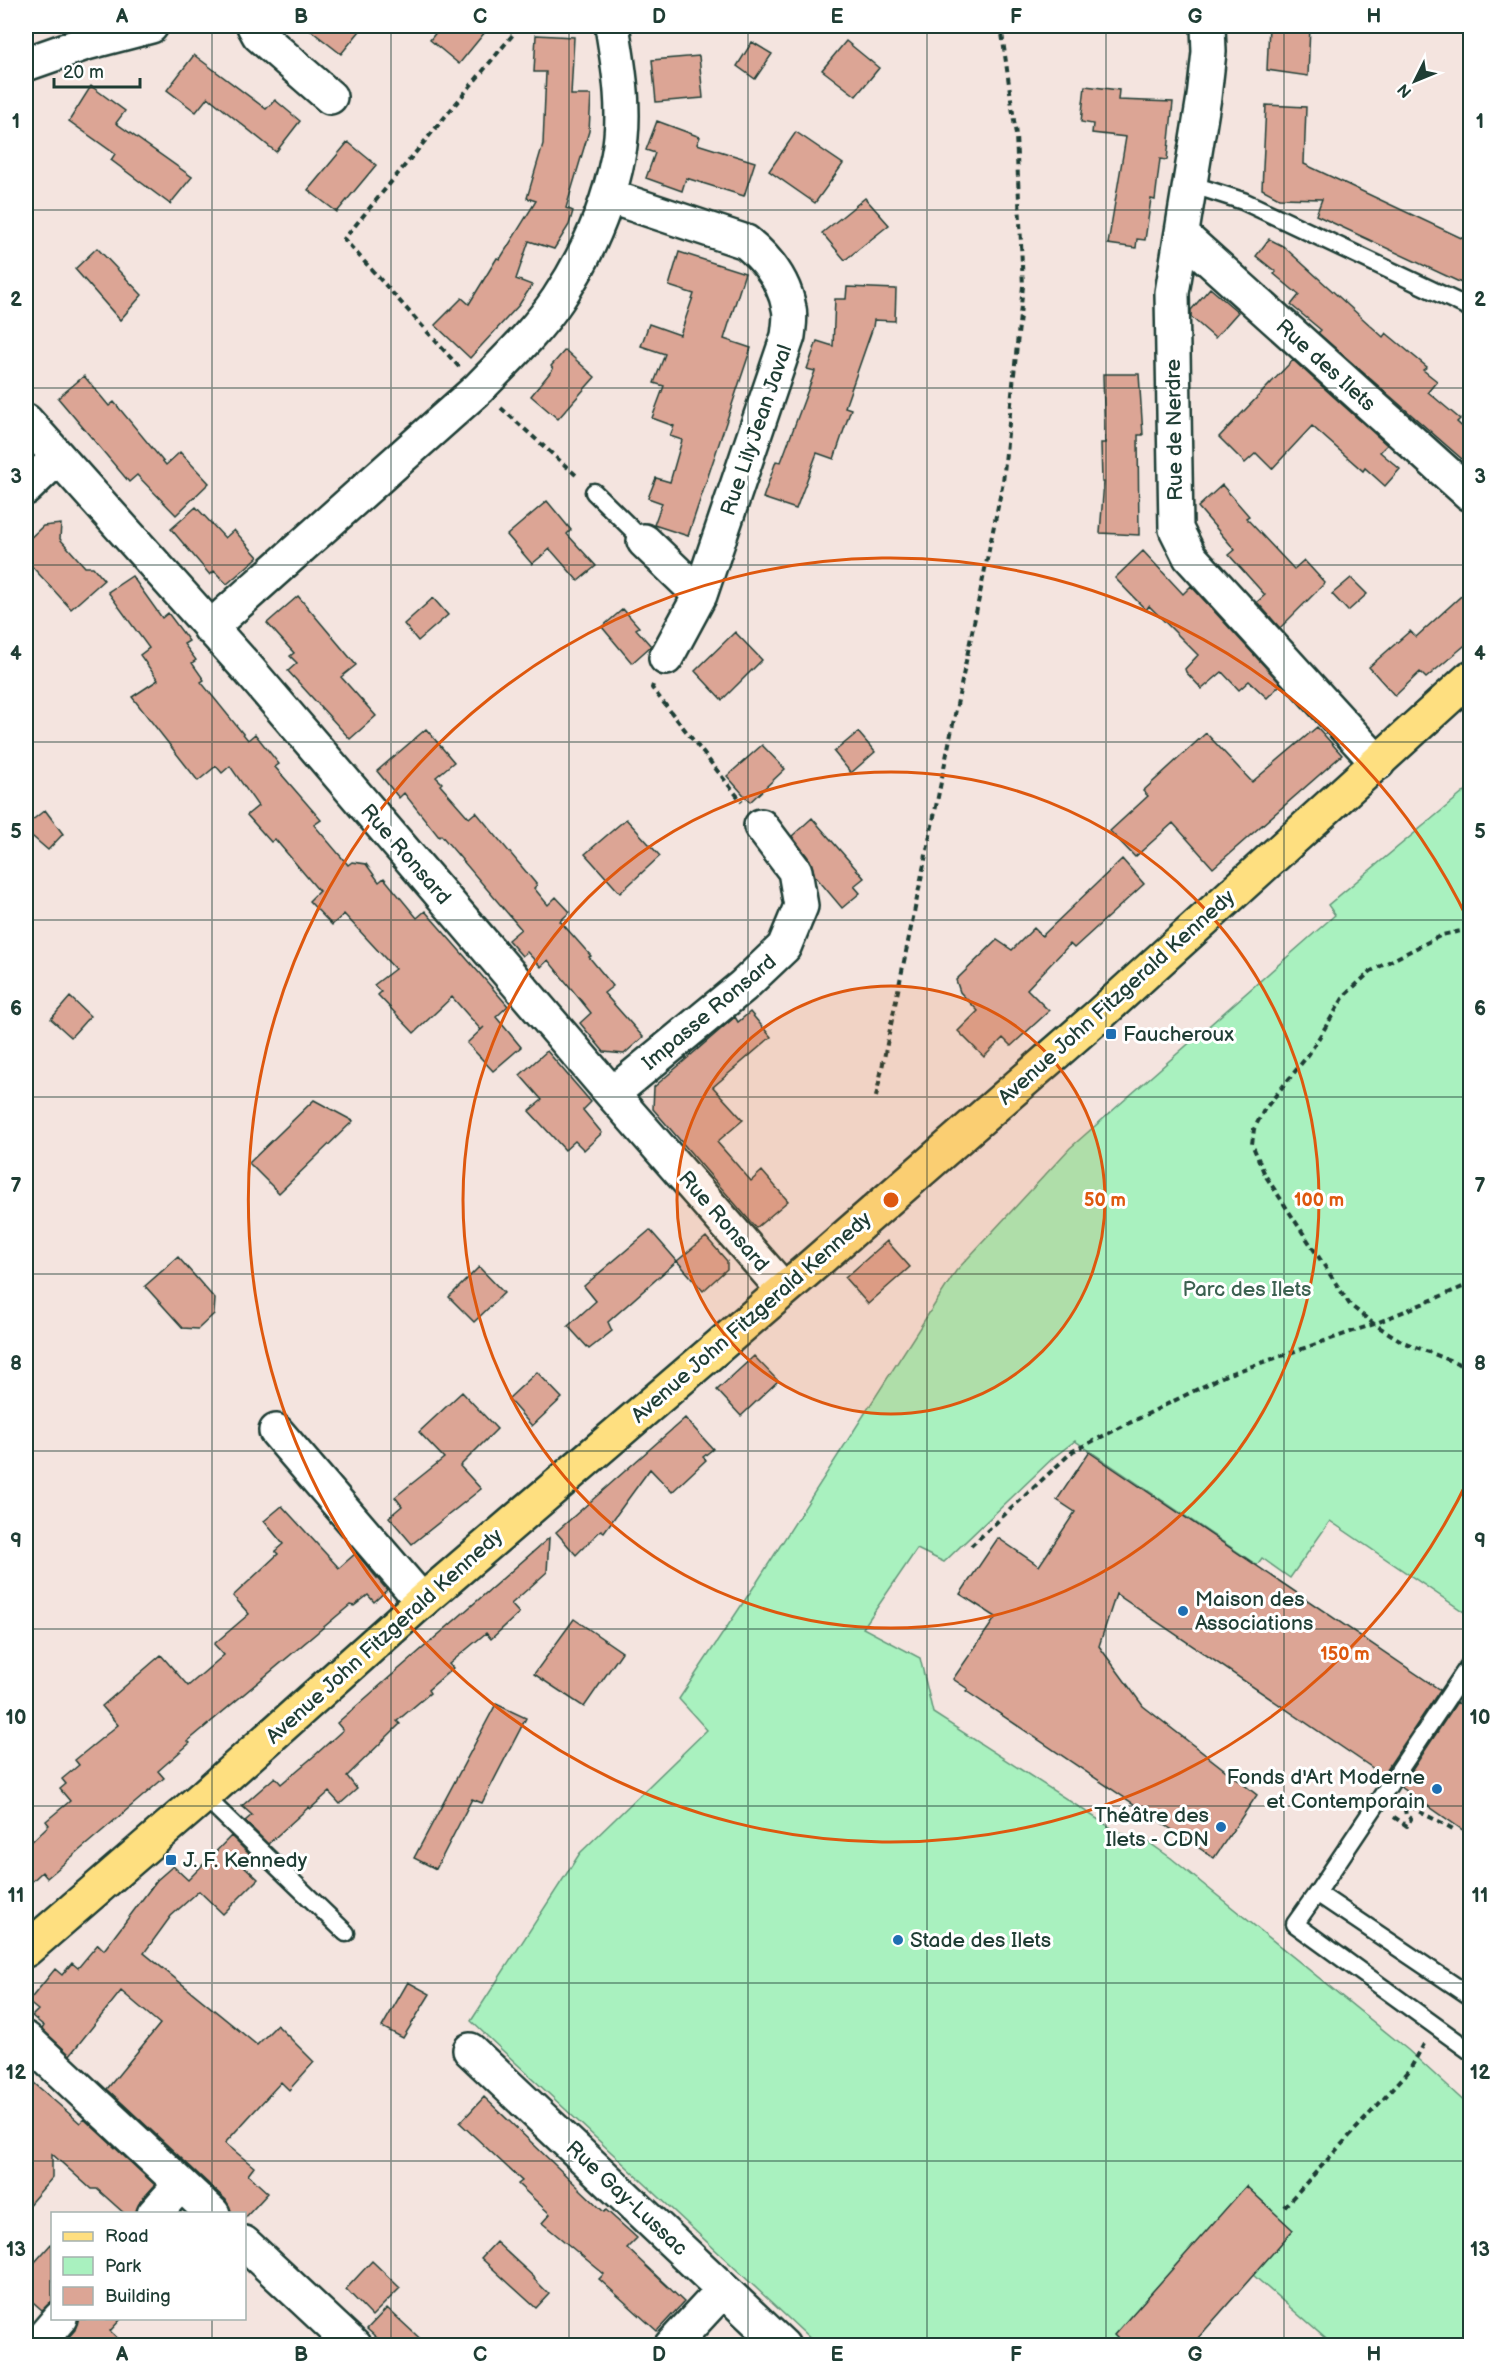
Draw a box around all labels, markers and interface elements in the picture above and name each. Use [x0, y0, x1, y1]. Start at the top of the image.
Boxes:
text: A [115, 5, 129, 29]
text: B [294, 5, 308, 29]
text: C [473, 5, 487, 29]
text: D [652, 5, 666, 29]
text: E [831, 5, 844, 29]
text: F [1010, 5, 1022, 29]
text: G [1188, 5, 1203, 29]
text: H [1367, 5, 1381, 29]
scale bar [54, 51, 140, 89]
north arrow [1385, 51, 1445, 111]
text: 20 m [63, 62, 104, 83]
text: N [1394, 79, 1416, 101]
text: 1 [12, 110, 20, 134]
text: 1 [1476, 110, 1484, 134]
text: 2 [10, 288, 22, 312]
text: 2 [1474, 288, 1486, 312]
street label: Rue des Ilets [1271, 314, 1381, 417]
street label: Rue Lily Jean Javal [715, 341, 797, 519]
street label: Rue de Nerdre [1161, 359, 1188, 501]
text: 3 [10, 465, 22, 489]
text: 3 [1474, 465, 1486, 489]
text: 4 [10, 642, 22, 666]
text: 4 [1474, 642, 1486, 666]
street label: Rue Ronsard [355, 799, 456, 910]
text: 5 [10, 820, 22, 844]
text: 5 [1474, 820, 1486, 844]
street label: Avenue John Fitzgerald Kennedy [993, 884, 1240, 1110]
street label: Impasse Ronsard [637, 949, 781, 1076]
text: 6 [10, 997, 22, 1021]
text: 6 [1474, 997, 1486, 1021]
place label: Faucheroux [1123, 1022, 1234, 1047]
marker: Faucheroux [1104, 1027, 1118, 1041]
street label: Rue Ronsard [673, 1166, 774, 1277]
text: 7 [10, 1174, 22, 1198]
text: 7 [1474, 1174, 1486, 1198]
centre of rings [881, 1190, 901, 1210]
text: 50 m [1084, 1190, 1126, 1211]
text: 100 m [1294, 1190, 1344, 1211]
street label: Avenue John Fitzgerald Kennedy [626, 1206, 877, 1428]
park label: Parc des Ilets [1183, 1277, 1311, 1302]
text: 8 [10, 1352, 22, 1376]
text: 8 [1474, 1352, 1486, 1376]
street label: Avenue John Fitzgerald Kennedy [261, 1523, 508, 1749]
text: 9 [10, 1529, 22, 1553]
text: 9 [1474, 1529, 1486, 1553]
place label: Maison des Associations [1195, 1587, 1313, 1636]
marker: Maison des Associations [1176, 1604, 1190, 1618]
text: 150 m [1320, 1644, 1370, 1665]
text: 10 [6, 1706, 26, 1730]
text: 10 [1470, 1706, 1490, 1730]
place label: Fonds d'Art Moderne et Contemporain [1227, 1765, 1425, 1814]
marker: Fonds d'Art Moderne et Contemporain [1430, 1782, 1444, 1796]
place label: Théâtre des Ilets - CDN [1094, 1803, 1209, 1852]
marker: Théâtre des Ilets - CDN [1214, 1820, 1228, 1834]
place label: J. F. Kennedy [183, 1848, 308, 1873]
marker: J. F. Kennedy [164, 1853, 178, 1867]
text: 11 [8, 1884, 24, 1908]
text: 11 [1472, 1884, 1488, 1908]
place label: Stade des Ilets [910, 1928, 1051, 1953]
marker: Stade des Ilets [891, 1933, 905, 1947]
text: 12 [6, 2061, 26, 2085]
text: 12 [1470, 2061, 1490, 2085]
street label: Rue Gay-Lussac [561, 2136, 693, 2261]
legend [51, 2212, 246, 2320]
text: Road [105, 2226, 149, 2247]
text: 13 [6, 2238, 26, 2262]
text: 13 [1470, 2238, 1490, 2262]
text: Park [105, 2256, 141, 2277]
text: Building [105, 2286, 171, 2307]
text: A [115, 2343, 129, 2367]
text: B [294, 2343, 308, 2367]
text: C [473, 2343, 487, 2367]
text: D [652, 2343, 666, 2367]
text: E [831, 2343, 844, 2367]
text: F [1010, 2343, 1022, 2367]
text: G [1188, 2343, 1203, 2367]
text: H [1367, 2343, 1381, 2367]

